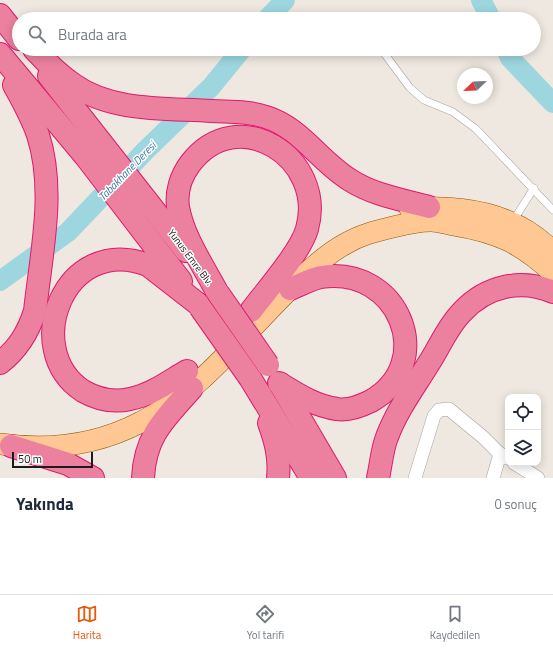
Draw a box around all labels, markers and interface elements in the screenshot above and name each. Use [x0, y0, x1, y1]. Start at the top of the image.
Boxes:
search box [12, 12, 541, 56]
icon: search [26, 23, 48, 45]
text: Burada ara [58, 23, 127, 46]
north arrow [457, 68, 493, 104]
water label: Tabakhane Deresi [95, 137, 161, 204]
street label: Yunus Emre Blv. [164, 226, 217, 289]
map controls [505, 394, 541, 466]
button: locate [505, 394, 541, 430]
button: layers [505, 430, 541, 466]
scale bar [12, 450, 93, 469]
text: 50 m [18, 451, 42, 467]
text: Yakında [16, 491, 74, 517]
text: 0 sonuç [494, 494, 537, 514]
tab: Harita [73, 603, 101, 643]
tab: Yol tarifi [247, 603, 284, 643]
tab: Kaydedilen [430, 603, 480, 643]

